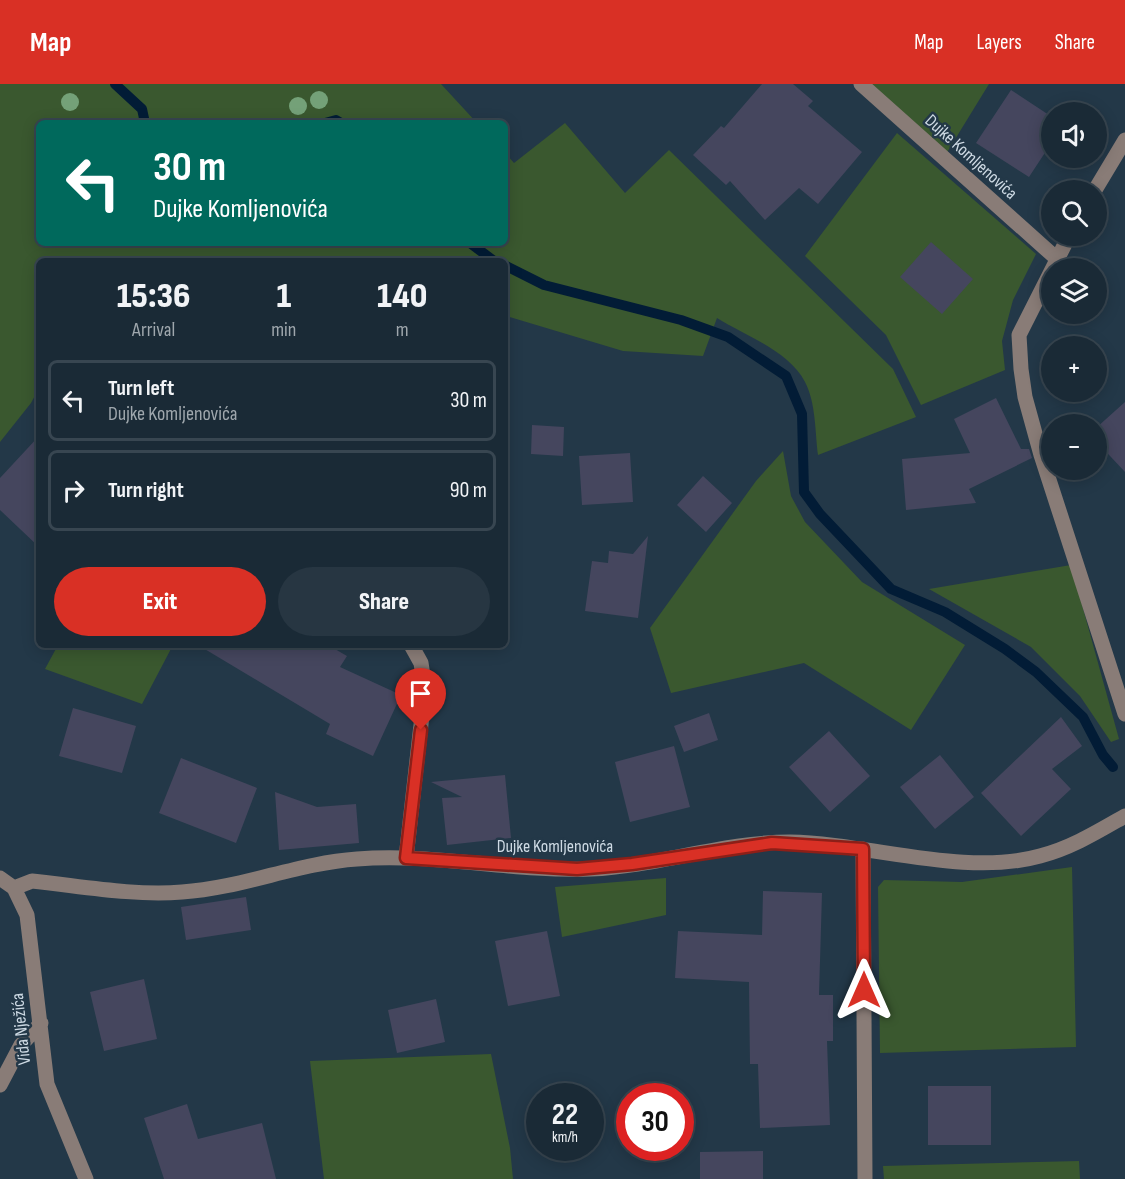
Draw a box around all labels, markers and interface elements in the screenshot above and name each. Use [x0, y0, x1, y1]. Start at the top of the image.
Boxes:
text: Map [30, 26, 71, 59]
text: Map [914, 30, 943, 55]
text: Layers [976, 30, 1022, 55]
text: Share [1055, 30, 1095, 55]
map controls [1041, 102, 1107, 480]
button: sound [1041, 102, 1107, 168]
street label: Dujke Komljenovića [921, 110, 1021, 204]
text: 30 m [153, 142, 226, 193]
icon: left [54, 144, 132, 222]
button: search [1041, 180, 1107, 246]
text: Dujke Komljenovića [153, 193, 328, 225]
button: layers [1041, 258, 1107, 324]
text: 15:36 [117, 275, 191, 318]
text: 1 [276, 275, 291, 318]
text: 140 [377, 275, 427, 318]
text: Arrival [132, 318, 175, 342]
text: min [271, 318, 296, 342]
text: m [396, 318, 409, 342]
button: + [1041, 336, 1107, 402]
text: Turn left [108, 375, 174, 402]
icon: left [57, 384, 90, 417]
text: 30 m [450, 387, 487, 414]
text: Dujke Komljenovića [108, 402, 238, 426]
button: − [1041, 414, 1107, 480]
icon: right [57, 474, 90, 507]
text: Turn right [108, 477, 184, 504]
text: 90 m [450, 477, 487, 504]
button: Exit [54, 567, 266, 636]
button: Share [278, 567, 490, 636]
pin [395, 668, 446, 730]
icon: arrive [404, 677, 437, 710]
street label: Dujke Komljenovića [497, 836, 613, 857]
position arrow [832, 958, 896, 1022]
street label: Vida Nježića [7, 992, 35, 1066]
speed limit sign: 30 [616, 1083, 694, 1161]
text: 22 [552, 1097, 578, 1133]
text: km/h [552, 1128, 578, 1147]

